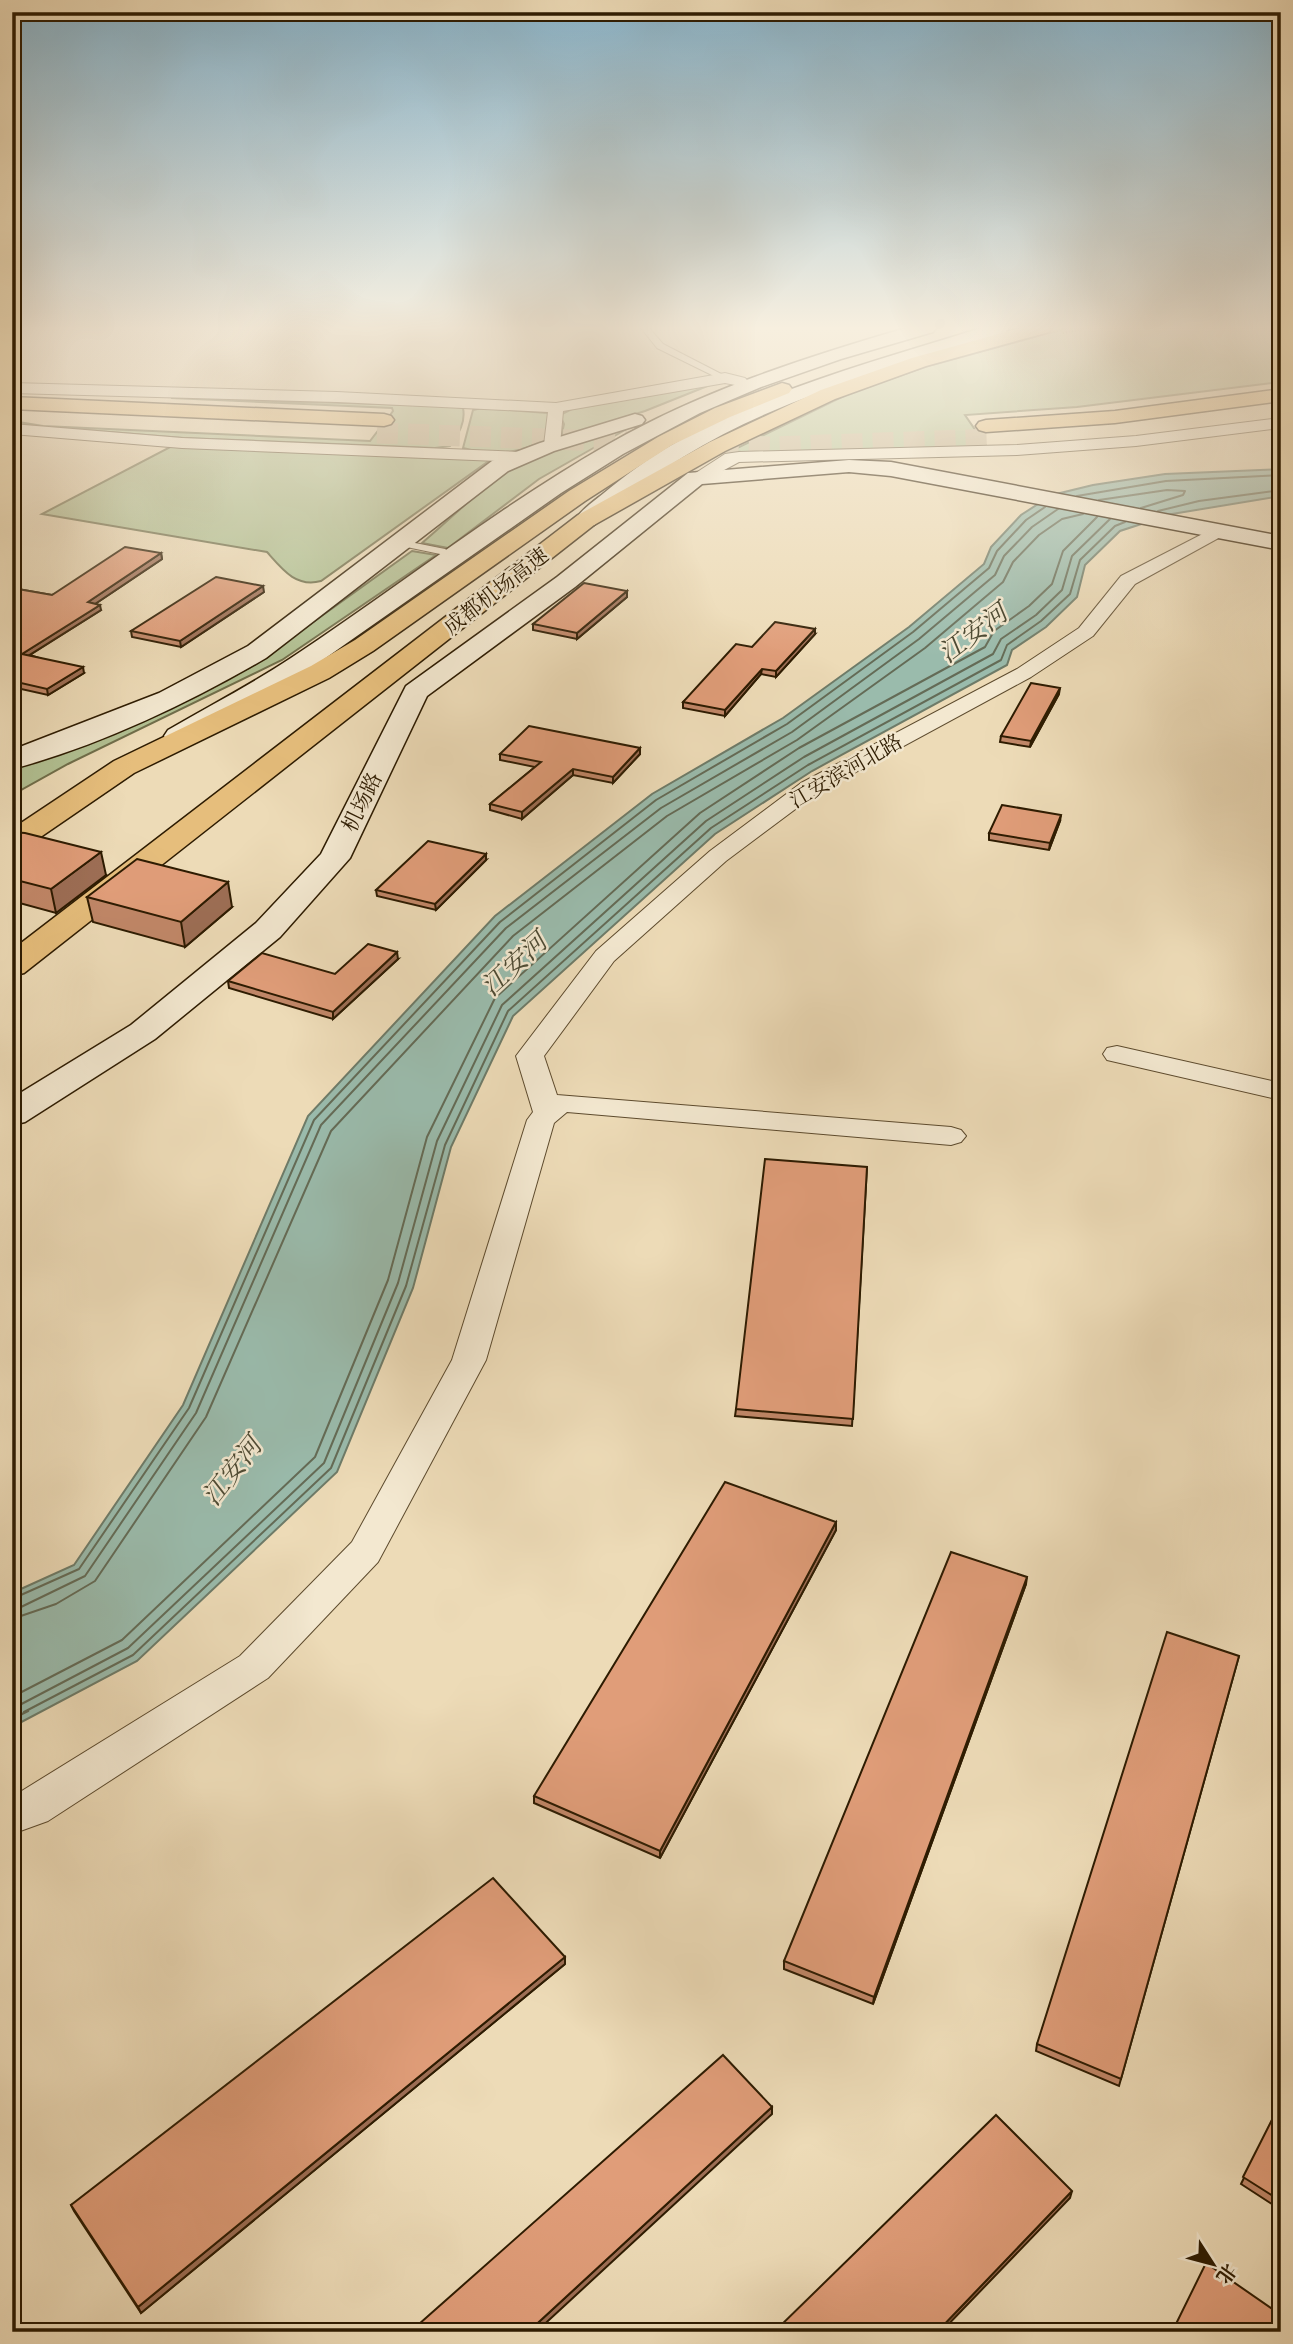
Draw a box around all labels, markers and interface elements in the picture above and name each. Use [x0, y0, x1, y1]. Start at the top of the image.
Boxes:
street label: 成都机场高速 [438, 541, 555, 642]
water label: 江安河 [932, 594, 1018, 671]
street label: 江安滨河北路 [784, 727, 908, 815]
street label: 机场路 [336, 768, 389, 837]
water label: 江安河 [474, 922, 558, 1004]
water label: 江安河 [195, 1427, 273, 1513]
north arrow [1178, 2228, 1248, 2298]
text: 北 [1210, 2258, 1242, 2289]

